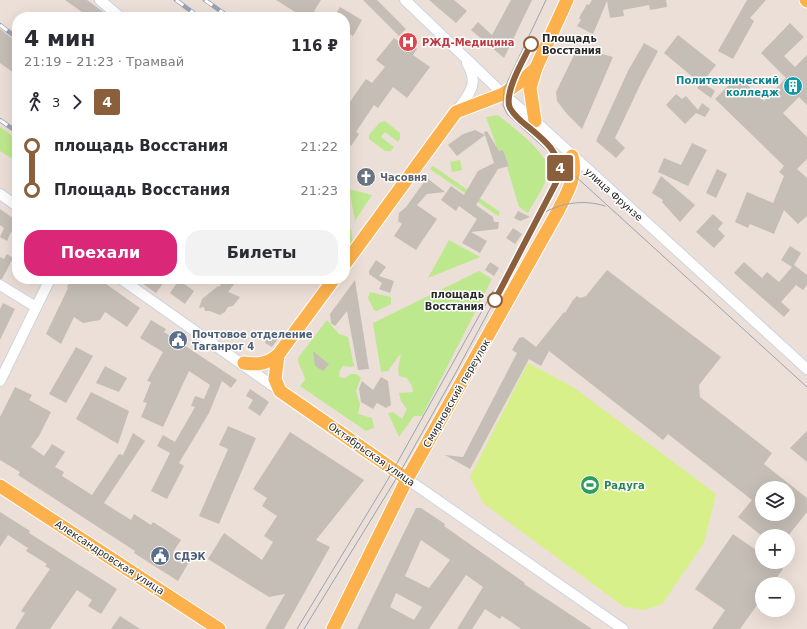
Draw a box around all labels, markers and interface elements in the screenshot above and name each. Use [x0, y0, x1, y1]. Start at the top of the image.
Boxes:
text: 4 мин [24, 26, 96, 51]
hospital icon: РЖД-Медицина [397, 31, 419, 53]
place label: Площадь Восстания [542, 33, 601, 56]
marker: Площадь Восстания [523, 36, 539, 52]
text: 116 ₽ [291, 37, 338, 55]
place label: РЖД-Медицина [422, 37, 515, 48]
text: 21:19 – 21:23 · Трамвай [24, 54, 184, 69]
place label: Политехнический колледж [676, 75, 779, 98]
building icon: Политехнический колледж [782, 75, 804, 97]
icon: walk [24, 91, 46, 113]
icon: forward [66, 91, 88, 113]
text: 4 [102, 94, 112, 110]
text: 3 [52, 95, 60, 110]
text: площадь Восстания [54, 137, 228, 155]
text: 21:22 [301, 139, 338, 154]
line badge: 4 [547, 155, 573, 181]
text: 4 [555, 160, 565, 176]
church icon: Часовня [355, 166, 377, 188]
street label: улица Фрунзе [583, 166, 645, 223]
place label: Часовня [380, 172, 427, 183]
text: Площадь Восстания [54, 181, 230, 199]
text: 21:23 [301, 183, 338, 198]
button: Поехали [24, 230, 177, 276]
button: Билеты [185, 230, 338, 276]
place label: площадь Восстания [425, 289, 484, 312]
marker: площадь Восстания [487, 292, 503, 308]
public building icon: Почтовое отделение Таганрог 4 [167, 329, 189, 351]
place label: Почтовое отделение Таганрог 4 [192, 329, 313, 352]
street label: Смирновский переулок [421, 337, 492, 449]
street label: Октябрьская улица [326, 420, 417, 488]
sports icon: Радуга [579, 474, 601, 496]
place label: Радуга [604, 480, 645, 491]
map controls [755, 481, 795, 617]
button: layers [755, 481, 795, 521]
street label: Александровская улица [53, 518, 166, 597]
button: + [755, 529, 795, 569]
public building icon: СДЭК [149, 545, 171, 567]
place label: СДЭК [174, 551, 207, 562]
button: − [755, 577, 795, 617]

